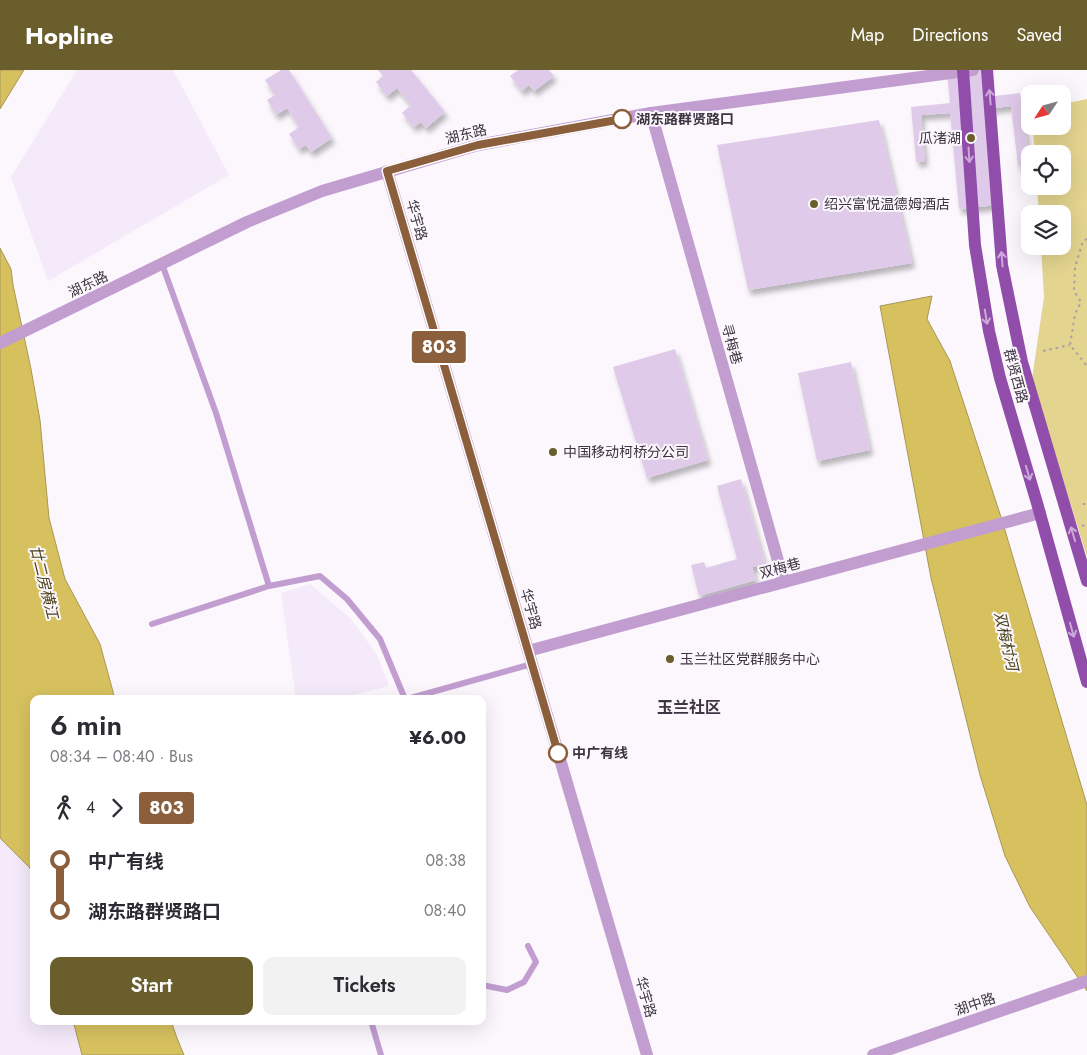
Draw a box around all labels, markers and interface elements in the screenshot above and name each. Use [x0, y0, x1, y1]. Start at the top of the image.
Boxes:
text: Hopline [25, 18, 114, 53]
text: Map [851, 22, 884, 48]
text: Directions [912, 22, 988, 48]
text: Saved [1016, 22, 1062, 48]
north arrow [1021, 85, 1071, 135]
map controls [1021, 85, 1071, 255]
one-way arrow [985, 89, 995, 105]
marker: 湖东路群贤路口 [612, 109, 632, 129]
place label: 湖东路群贤路口 [636, 109, 734, 129]
street label: 湖东路 [443, 119, 489, 149]
place label: 瓜渚湖 [919, 128, 961, 148]
marker: 瓜渚湖 [965, 132, 977, 144]
button: locate [1021, 145, 1071, 195]
one-way arrow [964, 147, 974, 163]
place label: 绍兴富悦温德姆酒店 [824, 194, 950, 214]
street label: 华宇路 [402, 197, 432, 243]
marker: 绍兴富悦温德姆酒店 [808, 198, 820, 210]
button: layers [1021, 205, 1071, 255]
one-way arrow [997, 251, 1007, 267]
street label: 湖东路 [65, 266, 111, 302]
one-way arrow [982, 308, 992, 324]
street label: 寻梅巷 [717, 321, 747, 367]
line badge: 803 [410, 331, 468, 363]
text: 803 [422, 334, 456, 360]
street label: 群贤西路 [999, 346, 1033, 406]
place label: 中国移动柯桥分公司 [563, 442, 689, 462]
marker: 中国移动柯桥分公司 [547, 446, 559, 458]
one-way arrow [1024, 465, 1034, 481]
one-way arrow [1068, 527, 1078, 543]
water label: 廿二房横江 [24, 543, 64, 623]
street label: 双梅巷 [757, 553, 803, 583]
street label: 华宇路 [516, 586, 546, 632]
water label: 双梅村河 [989, 609, 1024, 676]
one-way arrow [1068, 621, 1078, 637]
place label: 玉兰社区党群服务中心 [680, 649, 820, 669]
marker: 玉兰社区党群服务中心 [664, 653, 676, 665]
district label: 玉兰社区 [657, 696, 721, 719]
text: 6 min [50, 705, 122, 746]
text: ¥6.00 [409, 724, 466, 751]
marker: 中广有线 [548, 743, 568, 763]
place label: 中广有线 [572, 743, 628, 763]
text: 08:34 – 08:40 · Bus [50, 745, 193, 768]
icon: walk [50, 794, 78, 822]
icon: forward [103, 794, 131, 822]
text: 803 [149, 795, 184, 821]
text: 4 [86, 796, 95, 819]
text: 中广有线 [88, 848, 164, 875]
text: 08:38 [425, 849, 466, 872]
text: 湖东路群贤路口 [88, 898, 221, 925]
text: 08:40 [424, 899, 466, 922]
button: Start [50, 957, 253, 1015]
button: Tickets [263, 957, 466, 1015]
street label: 华宇路 [631, 974, 661, 1020]
street label: 湖中路 [952, 988, 998, 1020]

